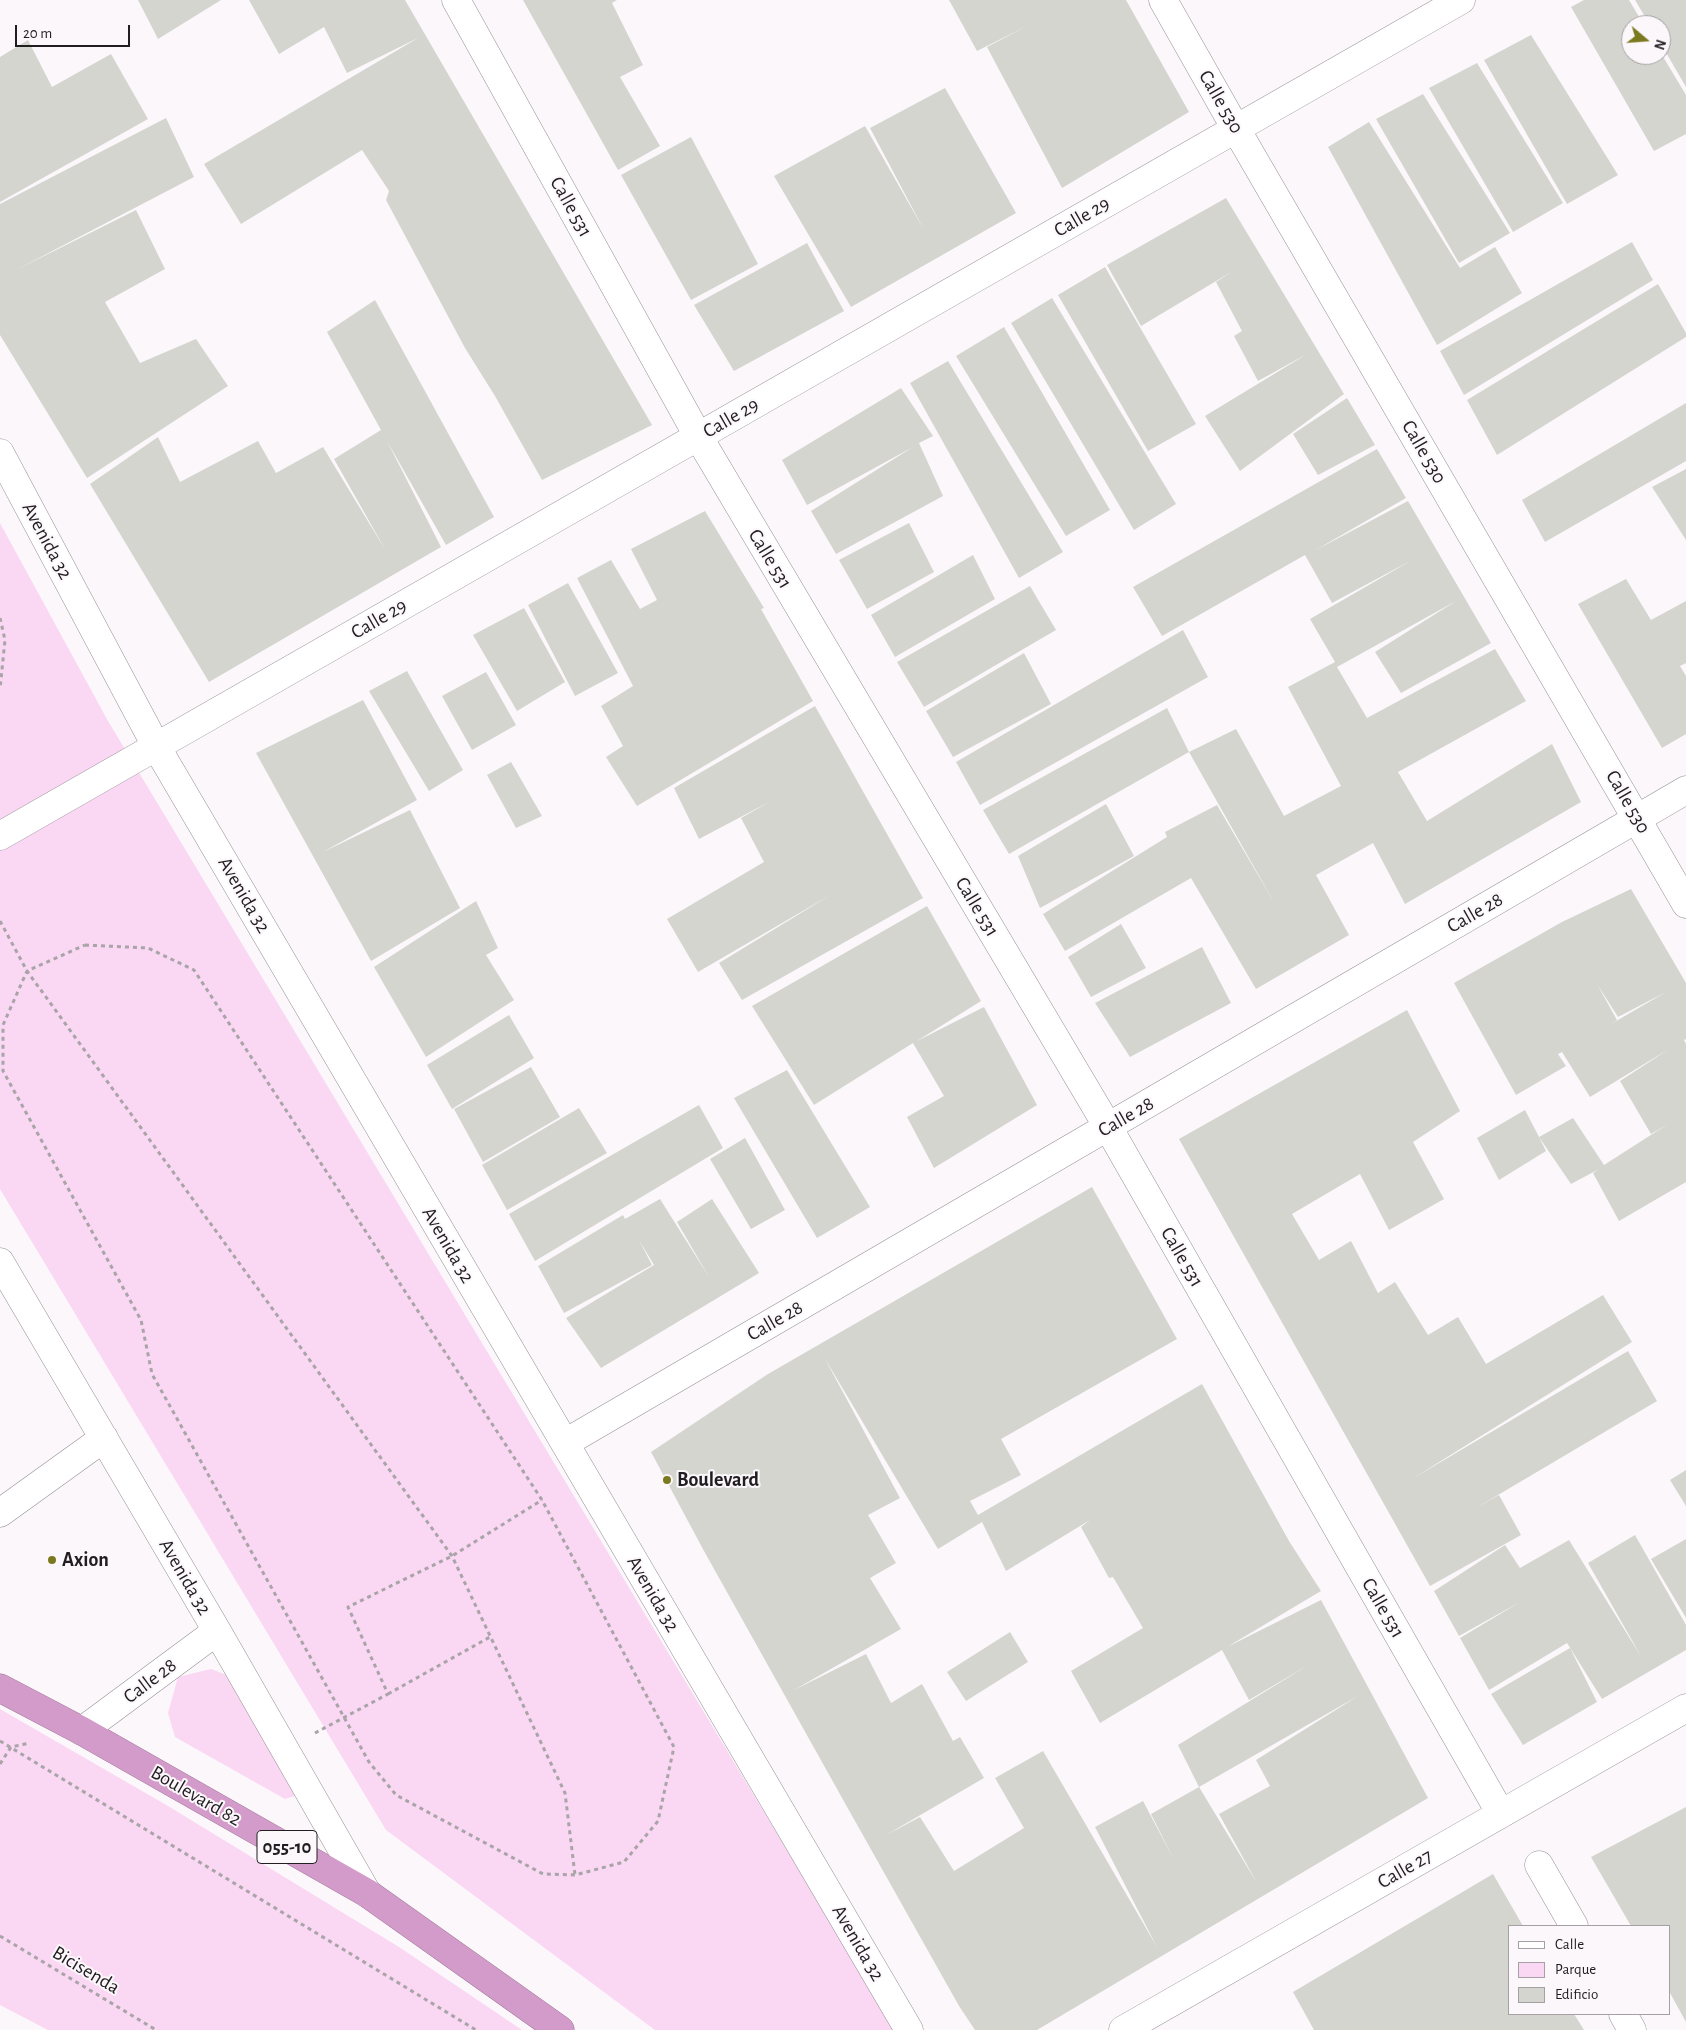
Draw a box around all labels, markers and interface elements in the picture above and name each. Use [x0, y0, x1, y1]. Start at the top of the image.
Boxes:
scale bar [18, 15, 132, 47]
north arrow [1621, 15, 1671, 65]
text: 20 m [23, 26, 52, 41]
text: N [1651, 38, 1667, 51]
street label: Calle 530 [1193, 66, 1249, 138]
street label: Calle 531 [545, 173, 597, 241]
street label: Calle 29 [1050, 191, 1114, 243]
street label: Calle 29 [699, 392, 763, 444]
street label: Calle 530 [1396, 416, 1452, 488]
street label: Avenida 32 [17, 498, 77, 584]
street label: Calle 531 [743, 525, 797, 593]
street label: Calle 29 [347, 593, 411, 645]
street label: Calle 530 [1600, 766, 1656, 838]
street label: Avenida 32 [213, 853, 275, 937]
street label: Calle 531 [950, 873, 1004, 941]
street label: Calle 28 [1443, 887, 1507, 939]
street label: Calle 28 [1094, 1091, 1158, 1143]
street label: Avenida 32 [417, 1203, 479, 1287]
street label: Calle 531 [1155, 1223, 1209, 1291]
street label: Calle 28 [743, 1295, 807, 1347]
place label: Boulevard [677, 1468, 759, 1492]
marker: Boulevard [661, 1474, 673, 1486]
street label: Avenida 32 [154, 1535, 216, 1619]
place label: Axion [62, 1548, 109, 1572]
street label: Avenida 32 [622, 1552, 684, 1636]
marker: Axion [46, 1554, 58, 1566]
street label: Calle 531 [1356, 1574, 1410, 1642]
street label: Calle 28 [119, 1653, 181, 1709]
street label: Boulevard 82 [146, 1760, 246, 1832]
road number: 055-10 [257, 1830, 317, 1864]
street label: Calle 27 [1373, 1844, 1437, 1894]
street label: Avenida 32 [827, 1901, 889, 1985]
legend [1508, 1925, 1671, 2015]
text: Calle [1555, 1937, 1584, 1952]
street label: Bicisenda [48, 1940, 124, 2000]
text: Parque [1555, 1962, 1596, 1977]
text: Edificio [1555, 1987, 1598, 2002]

